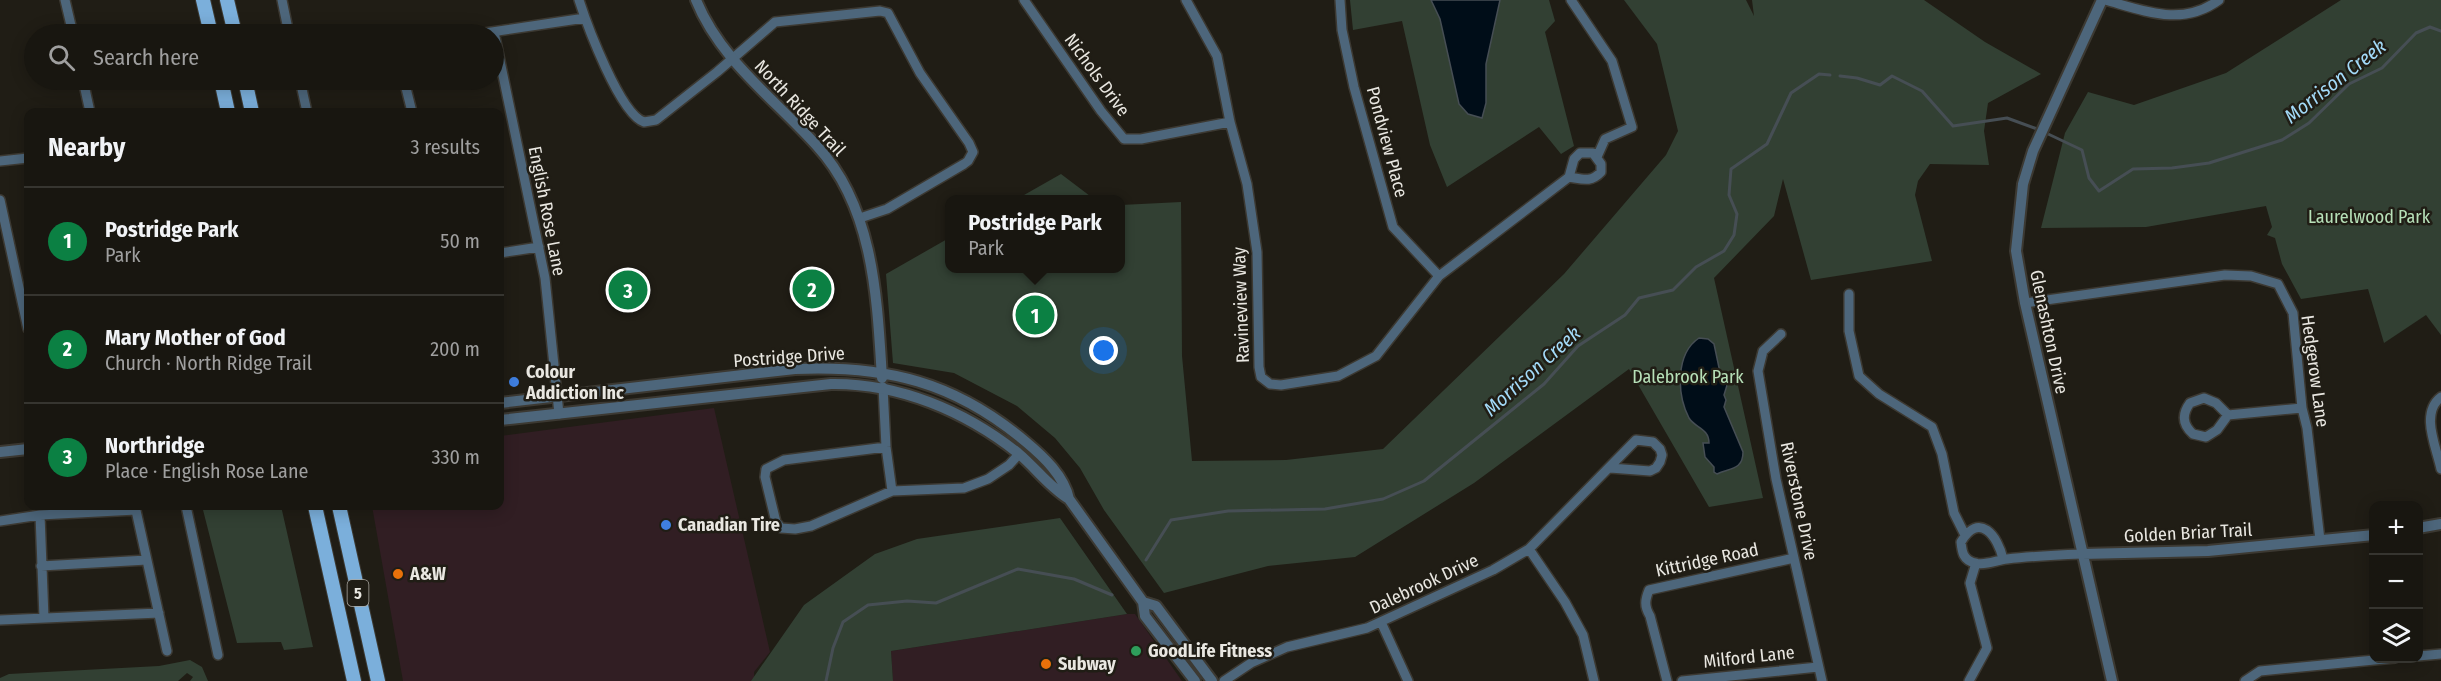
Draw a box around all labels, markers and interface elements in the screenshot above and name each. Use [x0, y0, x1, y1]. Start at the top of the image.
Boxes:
search box [24, 24, 504, 90]
street label: Nichols Drive [1060, 29, 1134, 121]
water label: Morrison Creek [2279, 34, 2391, 128]
icon: search [45, 41, 78, 74]
text: Search here [93, 44, 199, 71]
street label: North Ridge Trail [750, 55, 850, 161]
street label: Pondview Place [1362, 84, 1412, 200]
text: Nearby [48, 132, 125, 163]
text: 3 results [411, 135, 480, 159]
street label: English Rose Lane [524, 144, 570, 278]
popup [945, 195, 1125, 273]
park label: Laurelwood Park [2308, 206, 2431, 228]
text: Postridge Park [968, 209, 1102, 236]
text: Postridge Park [105, 216, 238, 243]
text: 1 [63, 229, 72, 253]
text: 50 m [440, 229, 480, 253]
text: Park [968, 236, 1004, 260]
text: Park [105, 243, 141, 267]
street label: Ravineview Way [1228, 247, 1254, 363]
pin: 2 [792, 266, 832, 312]
pin: 3 [608, 268, 648, 312]
street label: Glenashton Drive [2025, 268, 2073, 396]
pin: 1 [1016, 292, 1054, 338]
street label: Hedgerow Lane [2296, 314, 2334, 428]
water label: Morrison Creek [1478, 321, 1586, 421]
text: Mary Mother of God [105, 324, 286, 351]
your location [1089, 336, 1118, 365]
text: 2 [63, 337, 72, 361]
text: 200 m [430, 337, 480, 361]
street label: Postridge Drive [732, 342, 846, 372]
text: Church · North Ridge Trail [105, 351, 312, 375]
place label: Colour Addiction Inc [525, 361, 624, 404]
park label: Dalebrook Park [1632, 366, 1744, 388]
marker: Colour Addiction Inc [507, 375, 521, 389]
text: Northridge [105, 432, 205, 459]
street label: Riverstone Drive [1776, 440, 1822, 562]
text: 3 [63, 445, 72, 469]
text: 330 m [431, 445, 480, 469]
text: Place · English Rose Lane [105, 459, 308, 483]
map controls [2369, 501, 2423, 663]
button: + [2369, 501, 2423, 555]
place label: Canadian Tire [678, 514, 780, 536]
marker: Canadian Tire [659, 518, 673, 532]
street label: Golden Briar Trail [2123, 519, 2253, 547]
street label: Kittridge Road [1653, 538, 1761, 582]
street label: Dalebrook Drive [1366, 549, 1482, 619]
button: − [2369, 555, 2423, 609]
place label: A&W [409, 563, 446, 585]
marker: A&W [391, 567, 405, 581]
road number: 5 [348, 580, 368, 606]
button: layers [2369, 609, 2423, 663]
place label: GoodLife Fitness [1148, 640, 1272, 662]
street label: Milford Lane [1702, 641, 1796, 673]
marker: GoodLife Fitness [1129, 644, 1143, 658]
place label: Subway [1058, 653, 1116, 675]
marker: Subway [1039, 657, 1053, 671]

